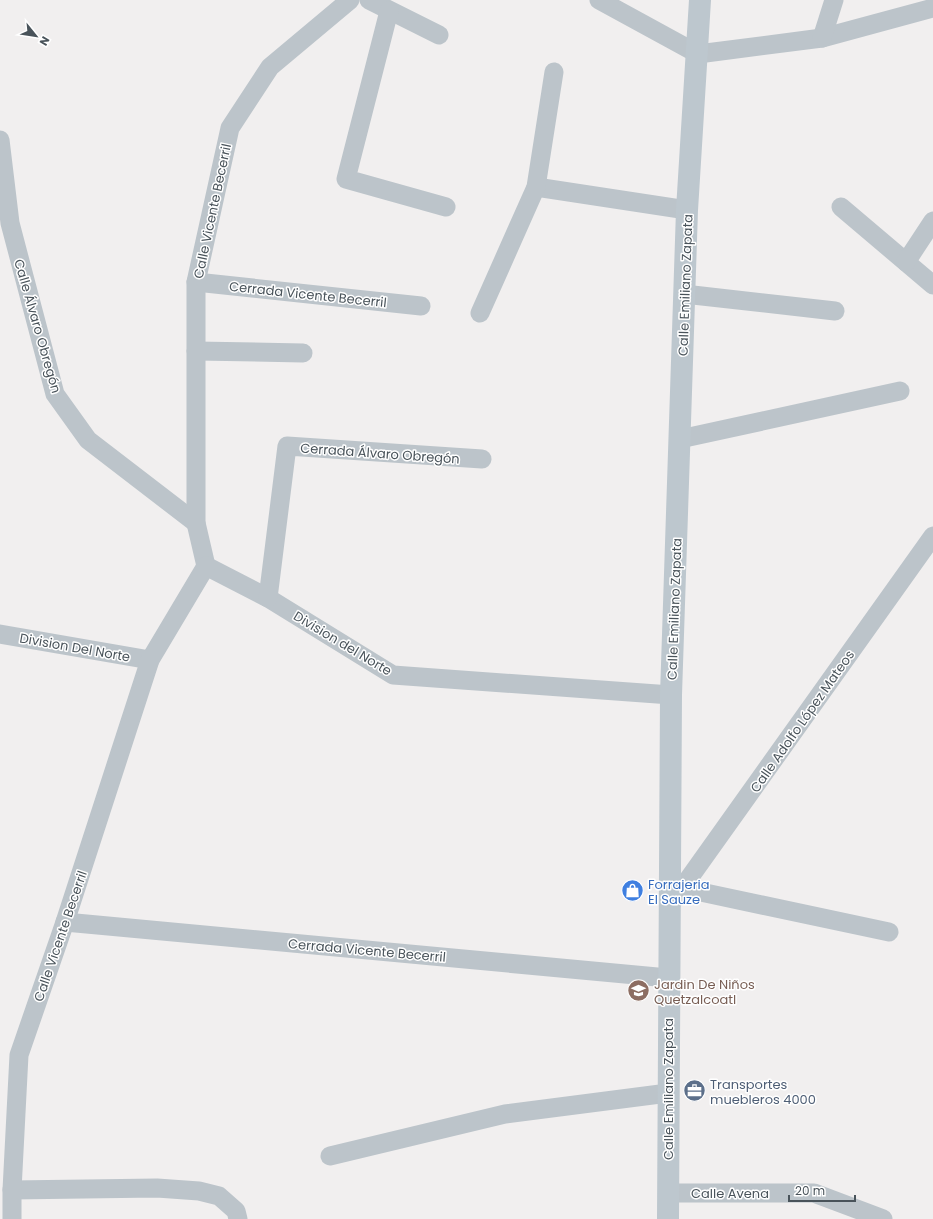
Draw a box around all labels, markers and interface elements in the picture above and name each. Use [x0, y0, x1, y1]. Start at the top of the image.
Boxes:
north arrow [16, 16, 56, 56]
text: N [36, 33, 54, 49]
street label: Calle Vicente Becerril [189, 142, 236, 280]
street label: Calle Emiliano Zapata [674, 214, 697, 356]
street label: Calle Álvaro Obregón [9, 257, 66, 395]
street label: Cerrada Vicente Becerril [228, 277, 388, 312]
street label: Cerrada Álvaro Obregón [300, 438, 460, 469]
street label: Calle Emiliano Zapata [663, 538, 686, 680]
street label: Division del Norte [290, 607, 395, 680]
street label: Division Del Norte [18, 628, 132, 667]
street label: Calle Adolfo López Mateos [746, 646, 859, 796]
street label: Calle Vicente Becerril [29, 868, 92, 1004]
place label: Forrajeria El Sauze [648, 875, 709, 909]
shop icon: Forrajeria El Sauze [620, 878, 646, 904]
street label: Cerrada Vicente Becerril [287, 934, 447, 967]
place label: Jardin De Niños Quetzalcoatl [654, 975, 755, 1009]
school or university icon: Jardin De Niños Quetzalcoatl [625, 978, 651, 1004]
street label: Calle Emiliano Zapata [659, 1018, 678, 1160]
place label: Transportes muebleros 4000 [710, 1075, 816, 1109]
office icon: Transportes muebleros 4000 [682, 1078, 708, 1104]
scale bar [789, 1177, 855, 1203]
text: 20 m [795, 1182, 825, 1199]
street label: Calle Avena [691, 1184, 769, 1203]

